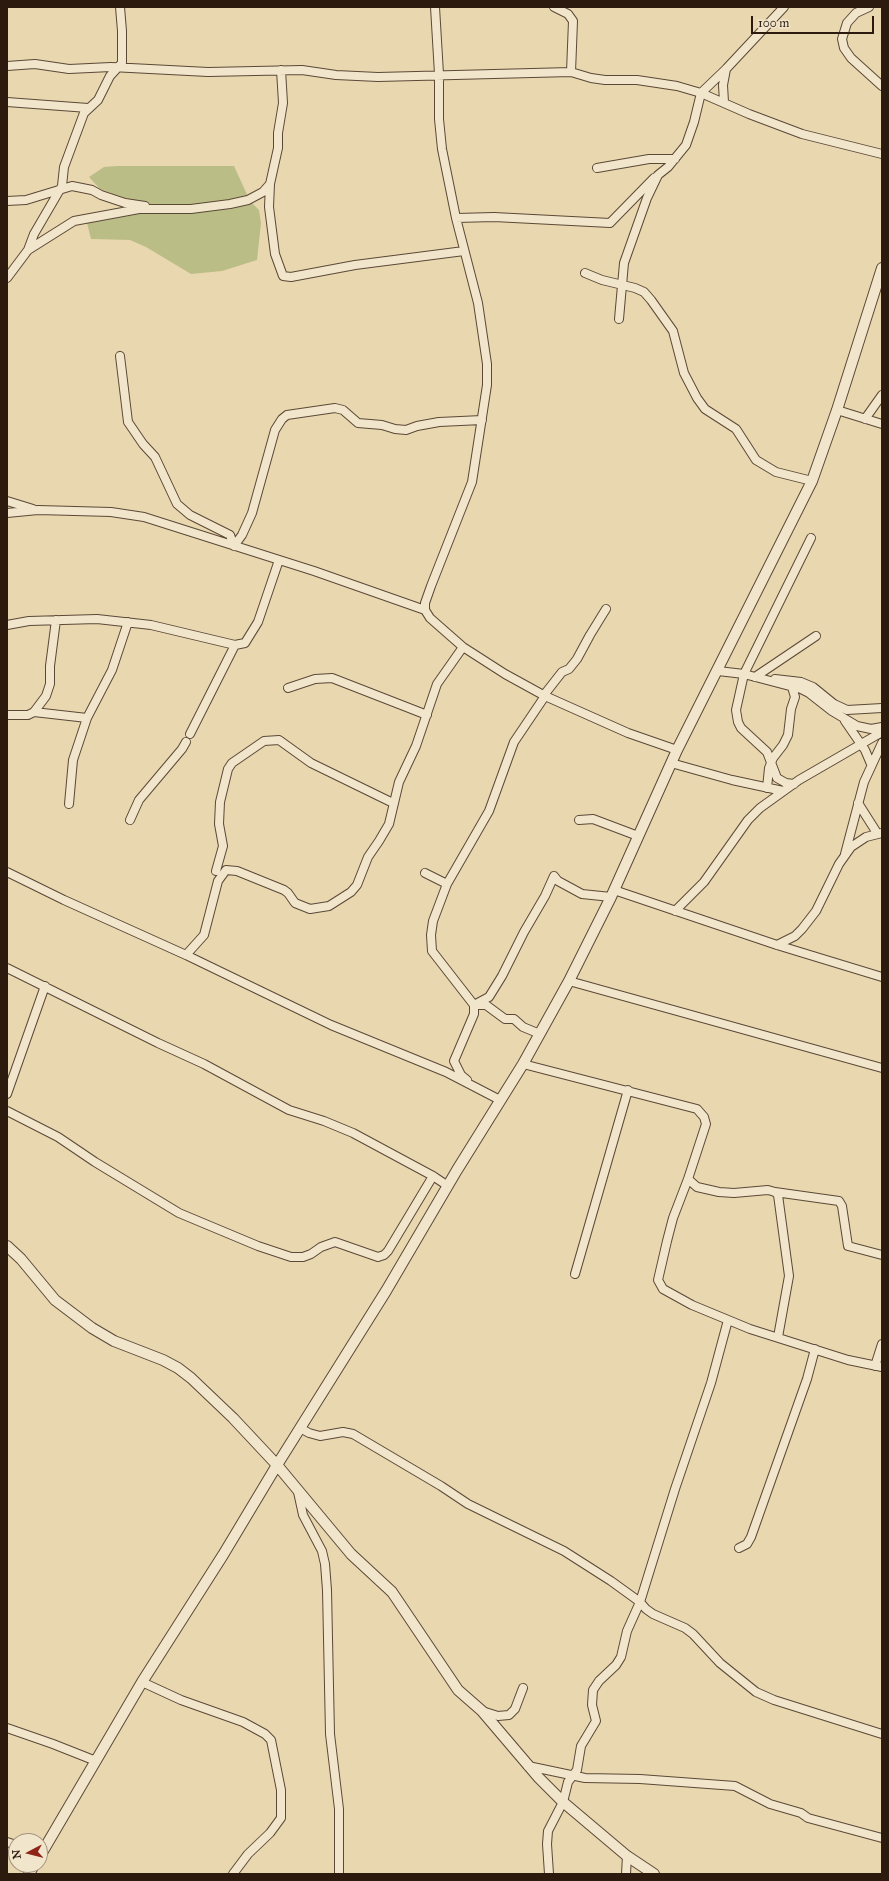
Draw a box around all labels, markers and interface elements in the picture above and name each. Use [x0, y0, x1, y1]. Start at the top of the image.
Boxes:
scale bar [753, 8, 876, 34]
text: 100 m [758, 16, 789, 30]
north arrow [8, 1833, 48, 1873]
text: N [10, 1849, 24, 1860]

